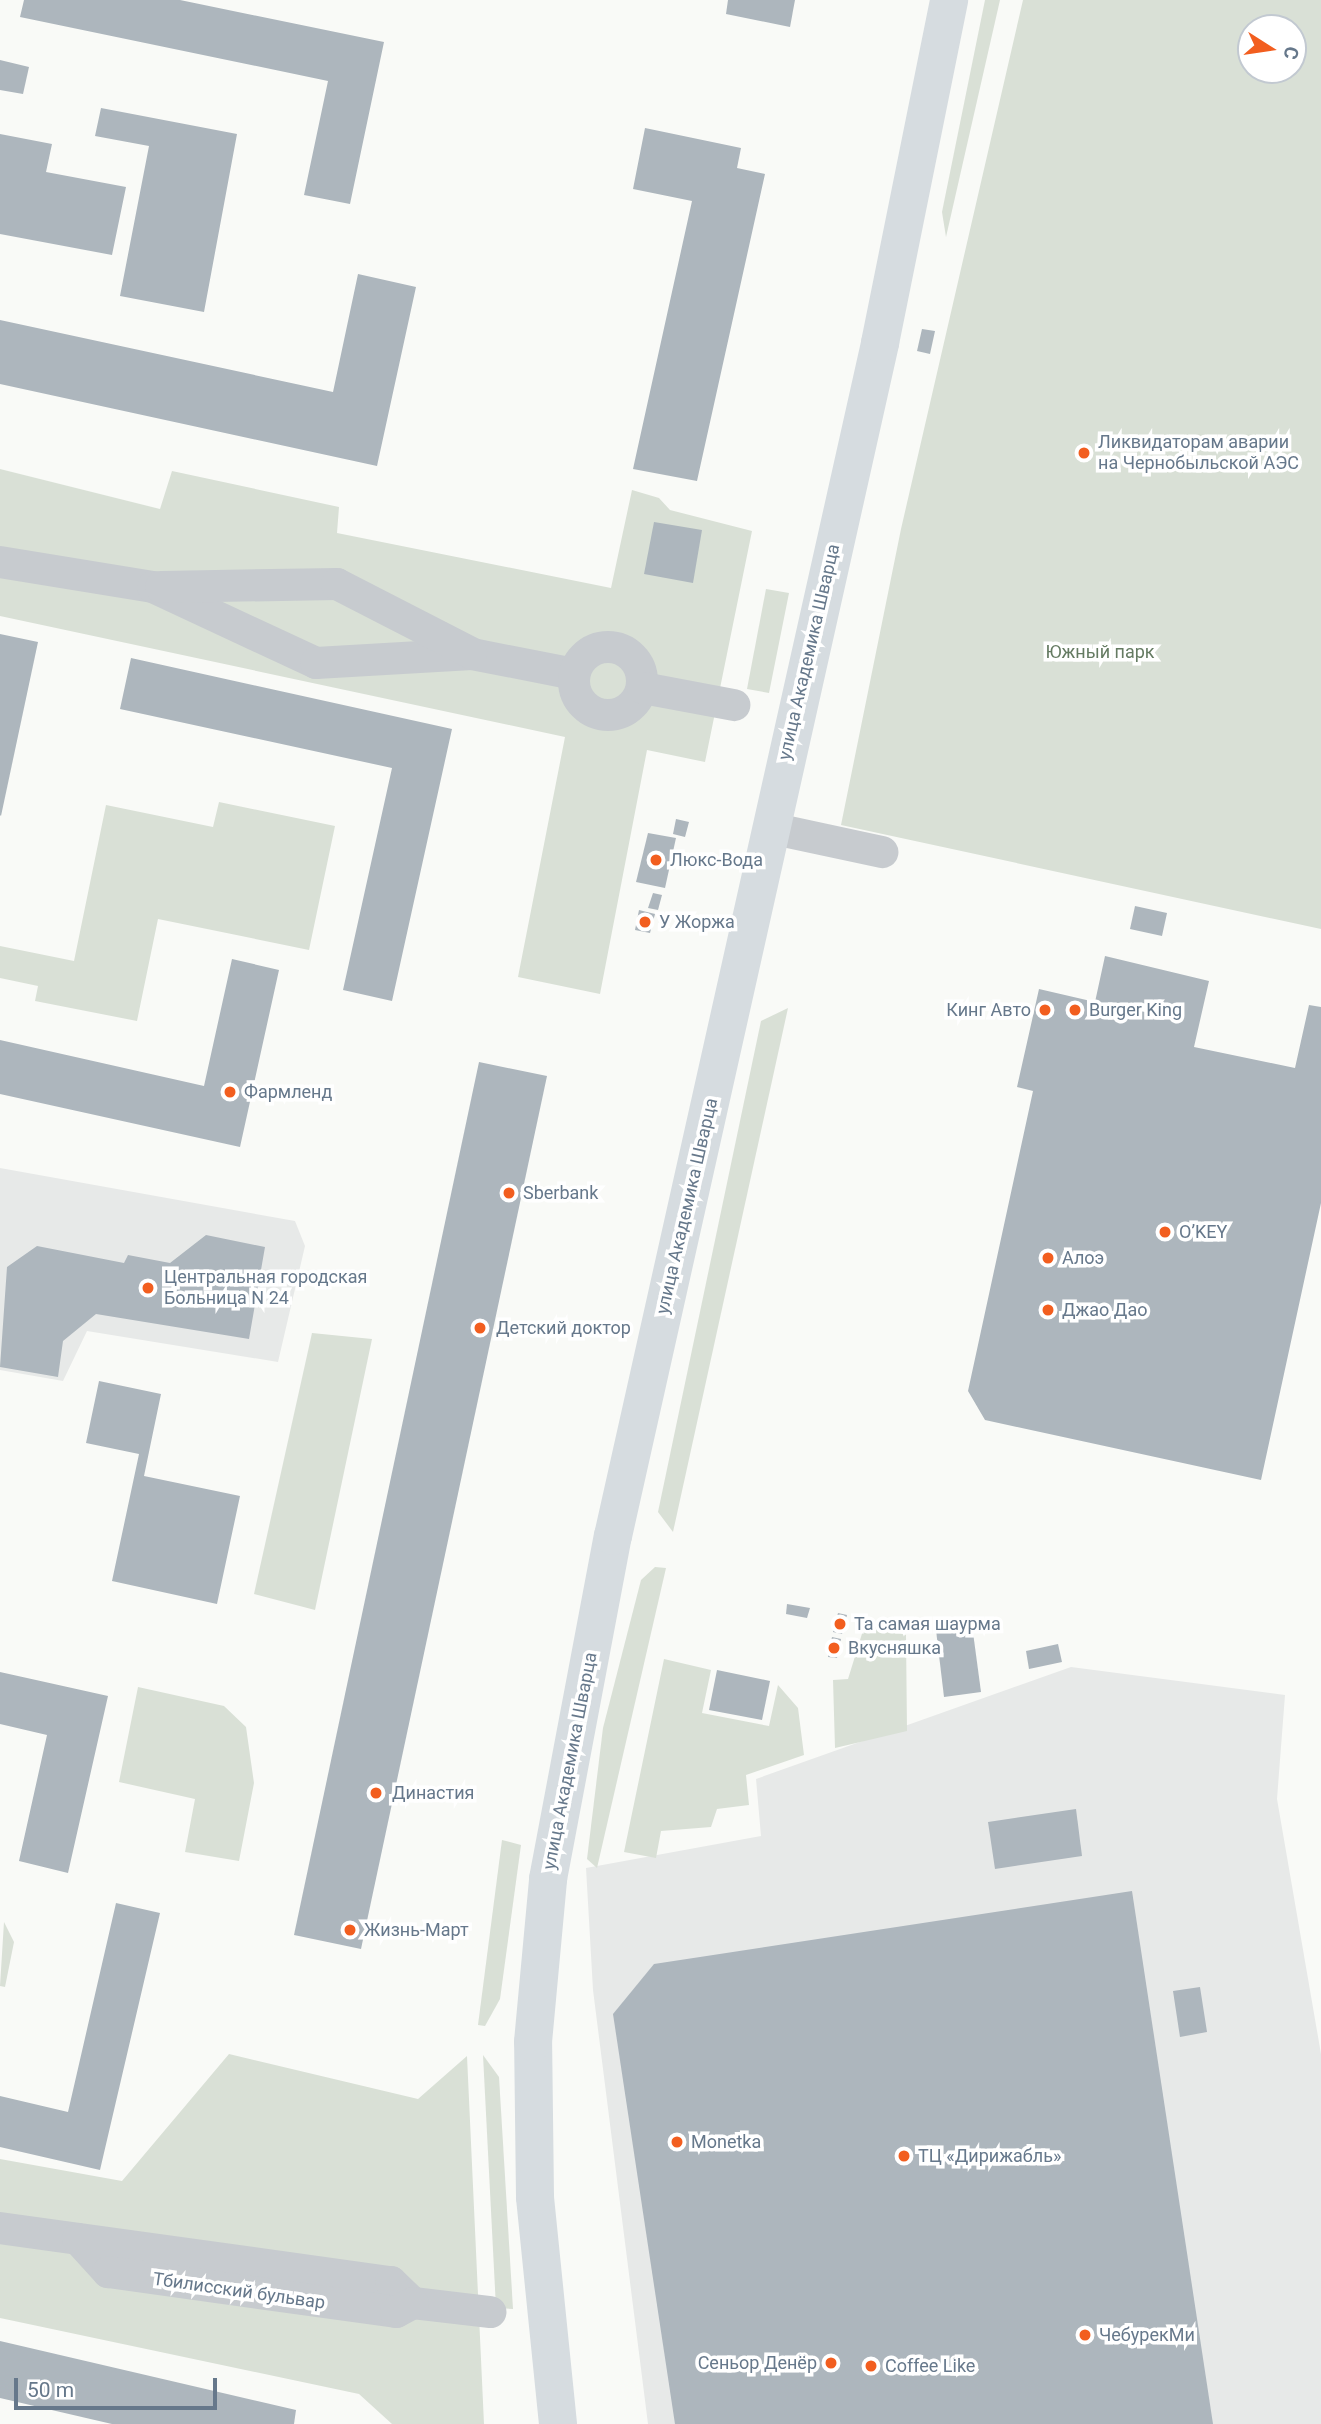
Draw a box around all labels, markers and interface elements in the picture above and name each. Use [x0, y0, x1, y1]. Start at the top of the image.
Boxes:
north arrow [1237, 14, 1307, 84]
text: С [1279, 45, 1304, 62]
place label: Ликвидаторам аварии на Чернобыльской АЭС [1098, 432, 1299, 474]
marker: Ликвидаторам аварии на Чернобыльской АЭС [1076, 445, 1092, 461]
street label: улица Академика Шварца [774, 542, 844, 762]
park label: Южный парк [1045, 641, 1155, 663]
place label: Люкс-Вода [670, 849, 763, 871]
marker: Люкс-Вода [648, 852, 664, 868]
place label: У Жоржа [659, 911, 735, 933]
marker: У Жоржа [637, 914, 653, 930]
place label: Кинг Авто [946, 999, 1031, 1021]
place label: Burger King [1089, 999, 1182, 1021]
marker: Кинг Авто [1037, 1002, 1053, 1018]
marker: Burger King [1067, 1002, 1083, 1018]
place label: Фармленд [244, 1081, 332, 1103]
marker: Фармленд [222, 1084, 238, 1100]
street label: улица Академика Шварца [652, 1096, 722, 1316]
place label: Sberbank [523, 1182, 598, 1204]
marker: Sberbank [501, 1185, 517, 1201]
place label: O’KEY [1179, 1221, 1227, 1243]
marker: O’KEY [1157, 1224, 1173, 1240]
place label: Алоэ [1062, 1247, 1104, 1269]
marker: Алоэ [1040, 1250, 1056, 1266]
place label: Центральная городская Больница N 24 [164, 1267, 367, 1310]
marker: Центральная городская Больница N 24 [138, 1278, 158, 1298]
place label: Джао Дао [1062, 1299, 1147, 1321]
marker: Джао Дао [1040, 1302, 1056, 1318]
place label: Детский доктор [496, 1317, 631, 1339]
marker: Детский доктор [470, 1318, 490, 1338]
place label: Та самая шаурма [854, 1613, 1001, 1635]
marker: Та самая шаурма [832, 1616, 848, 1632]
place label: Вкусняшка [848, 1637, 941, 1659]
marker: Вкусняшка [826, 1640, 842, 1656]
street label: улица Академика Шварца [538, 1651, 602, 1871]
place label: Династия [392, 1782, 474, 1804]
marker: Династия [366, 1783, 386, 1803]
place label: Жизнь-Март [364, 1919, 469, 1941]
marker: Жизнь-Март [342, 1922, 358, 1938]
place label: Monetka [691, 2131, 761, 2153]
marker: Monetka [669, 2134, 685, 2150]
place label: ТЦ «Дирижабль» [918, 2145, 1061, 2167]
marker: ТЦ «Дирижабль» [896, 2148, 912, 2164]
street label: Тбилисский бульвар [151, 2268, 327, 2314]
place label: ЧебурекМи [1099, 2324, 1195, 2346]
marker: ЧебурекМи [1077, 2327, 1093, 2343]
place label: Сеньор Денёр [698, 2352, 817, 2374]
marker: Сеньор Денёр [823, 2355, 839, 2371]
place label: Coffee Like [885, 2355, 975, 2377]
marker: Coffee Like [863, 2358, 879, 2374]
scale bar [18, 2364, 220, 2408]
text: 50 m [27, 2378, 74, 2402]

